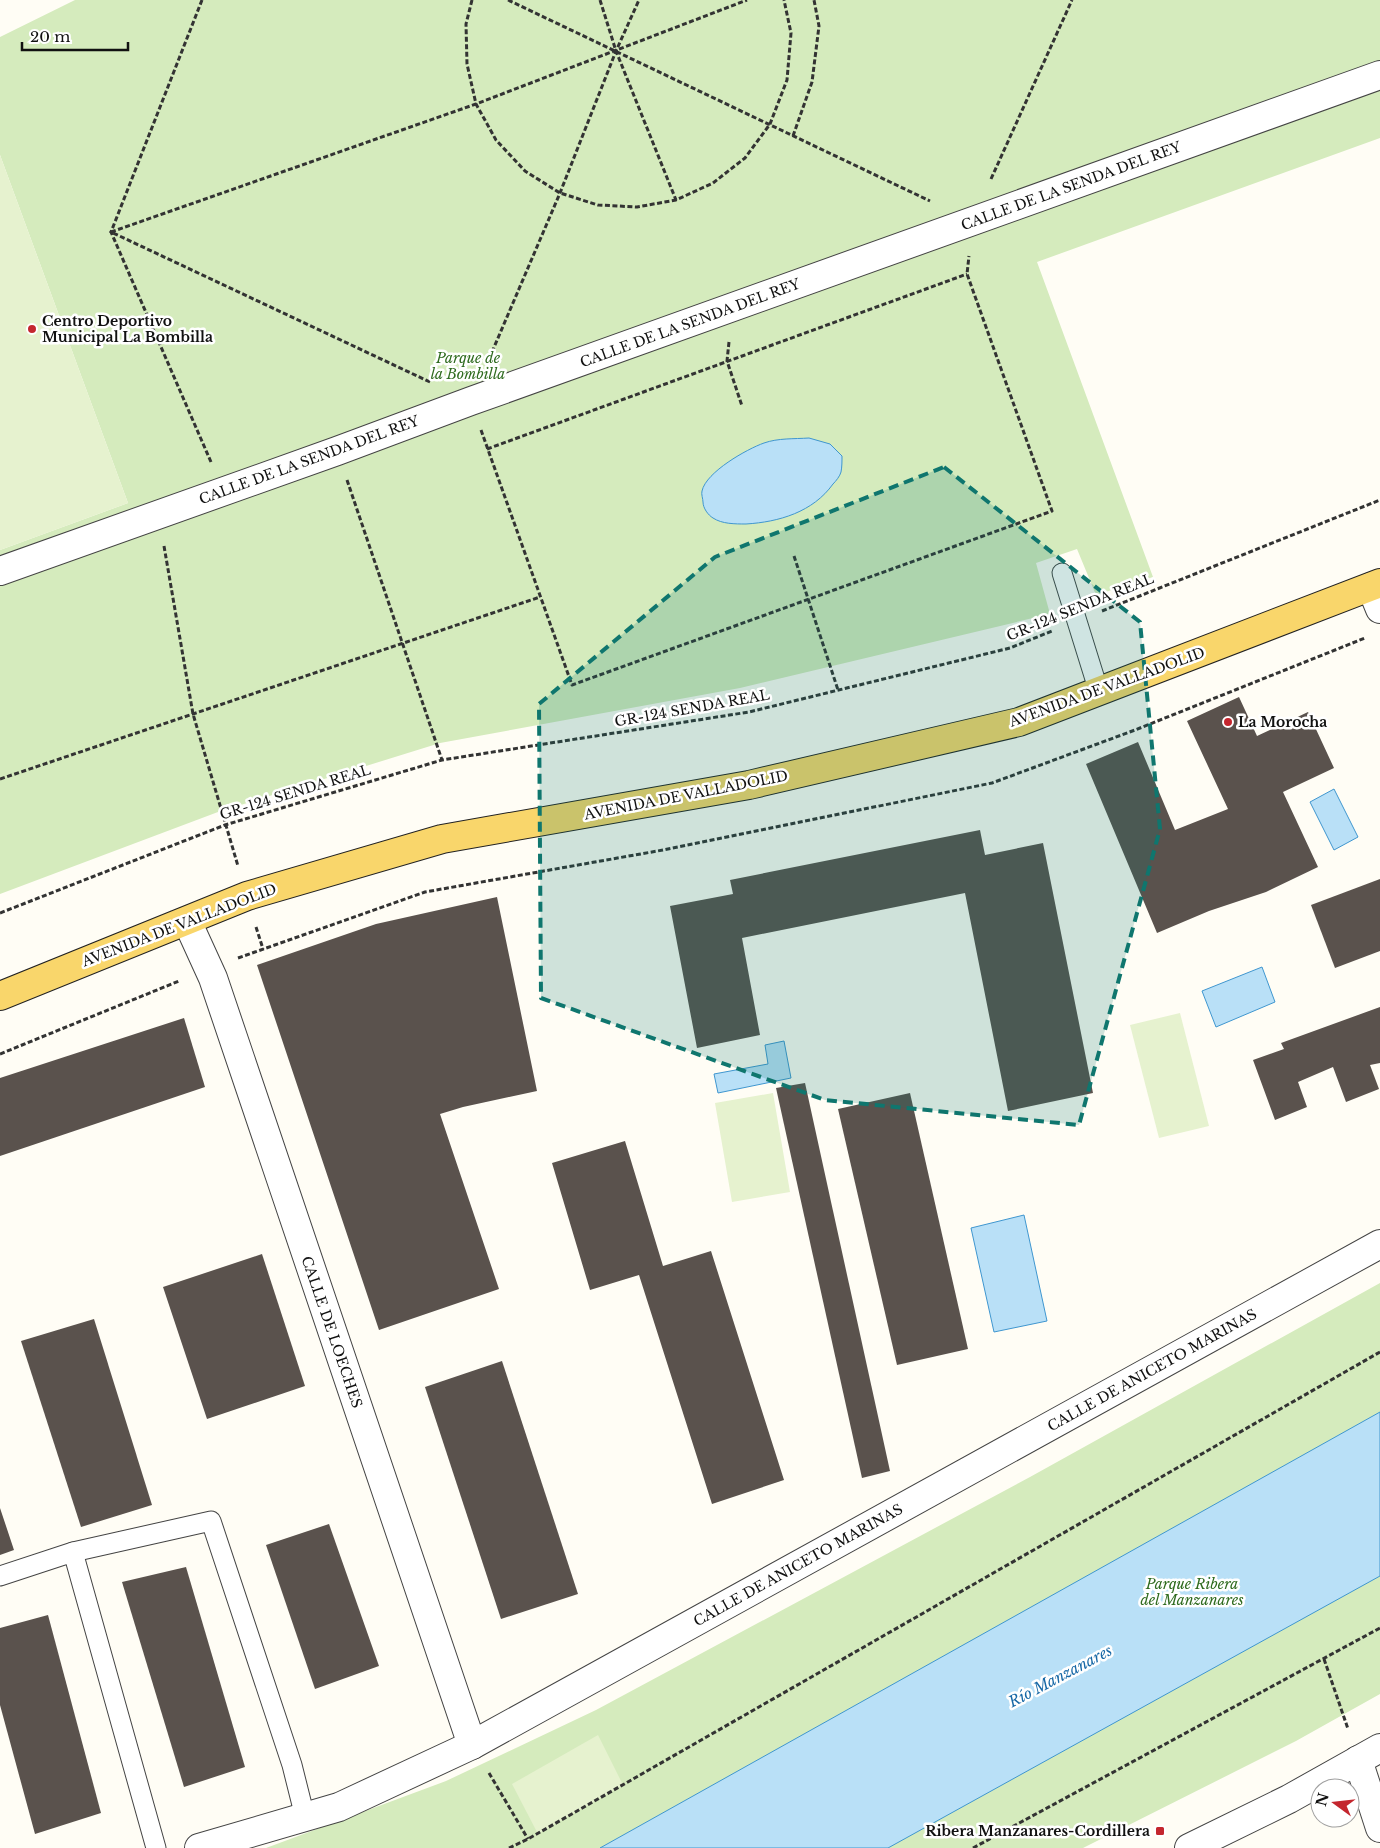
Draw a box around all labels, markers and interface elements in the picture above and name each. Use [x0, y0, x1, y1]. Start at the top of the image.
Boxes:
scale bar [22, 20, 129, 52]
text: 20 m [30, 27, 70, 46]
street label: CALLE DE LA SENDA DEL REY [958, 137, 1184, 234]
street label: CALLE DE LA SENDA DEL REY [577, 274, 803, 371]
place label: Centro Deportivo Municipal La Bombilla [42, 312, 213, 346]
marker: Centro Deportivo Municipal La Bombilla [26, 323, 38, 335]
park label: Parque de la Bombilla [431, 349, 505, 383]
street label: CALLE DE LA SENDA DEL REY [196, 411, 422, 508]
street label: GR-124 SENDA REAL [1004, 569, 1156, 645]
street label: AVENIDA DE VALLADOLID [1006, 643, 1207, 731]
street label: GR-124 SENDA REAL [613, 686, 771, 730]
place label: La Morocha [1238, 713, 1327, 731]
marker: La Morocha [1222, 716, 1234, 728]
street label: GR-124 SENDA REAL [217, 760, 373, 824]
street label: AVENIDA DE VALLADOLID [582, 766, 789, 824]
street label: AVENIDA DE VALLADOLID [78, 880, 279, 971]
street label: CALLE DE LOECHES [298, 1254, 366, 1410]
street label: CALLE DE ANICETO MARINAS [1044, 1305, 1260, 1435]
street label: CALLE DE ANICETO MARINAS [690, 1500, 906, 1630]
park label: Parque Ribera del Manzanares [1140, 1575, 1244, 1609]
water label: Río Manzanares [1004, 1641, 1115, 1712]
north arrow [1310, 1778, 1360, 1828]
text: N [1312, 1791, 1333, 1808]
place label: Ribera Manzanares-Cordillera [925, 1822, 1150, 1840]
marker: Ribera Manzanares-Cordillera [1154, 1825, 1166, 1837]

